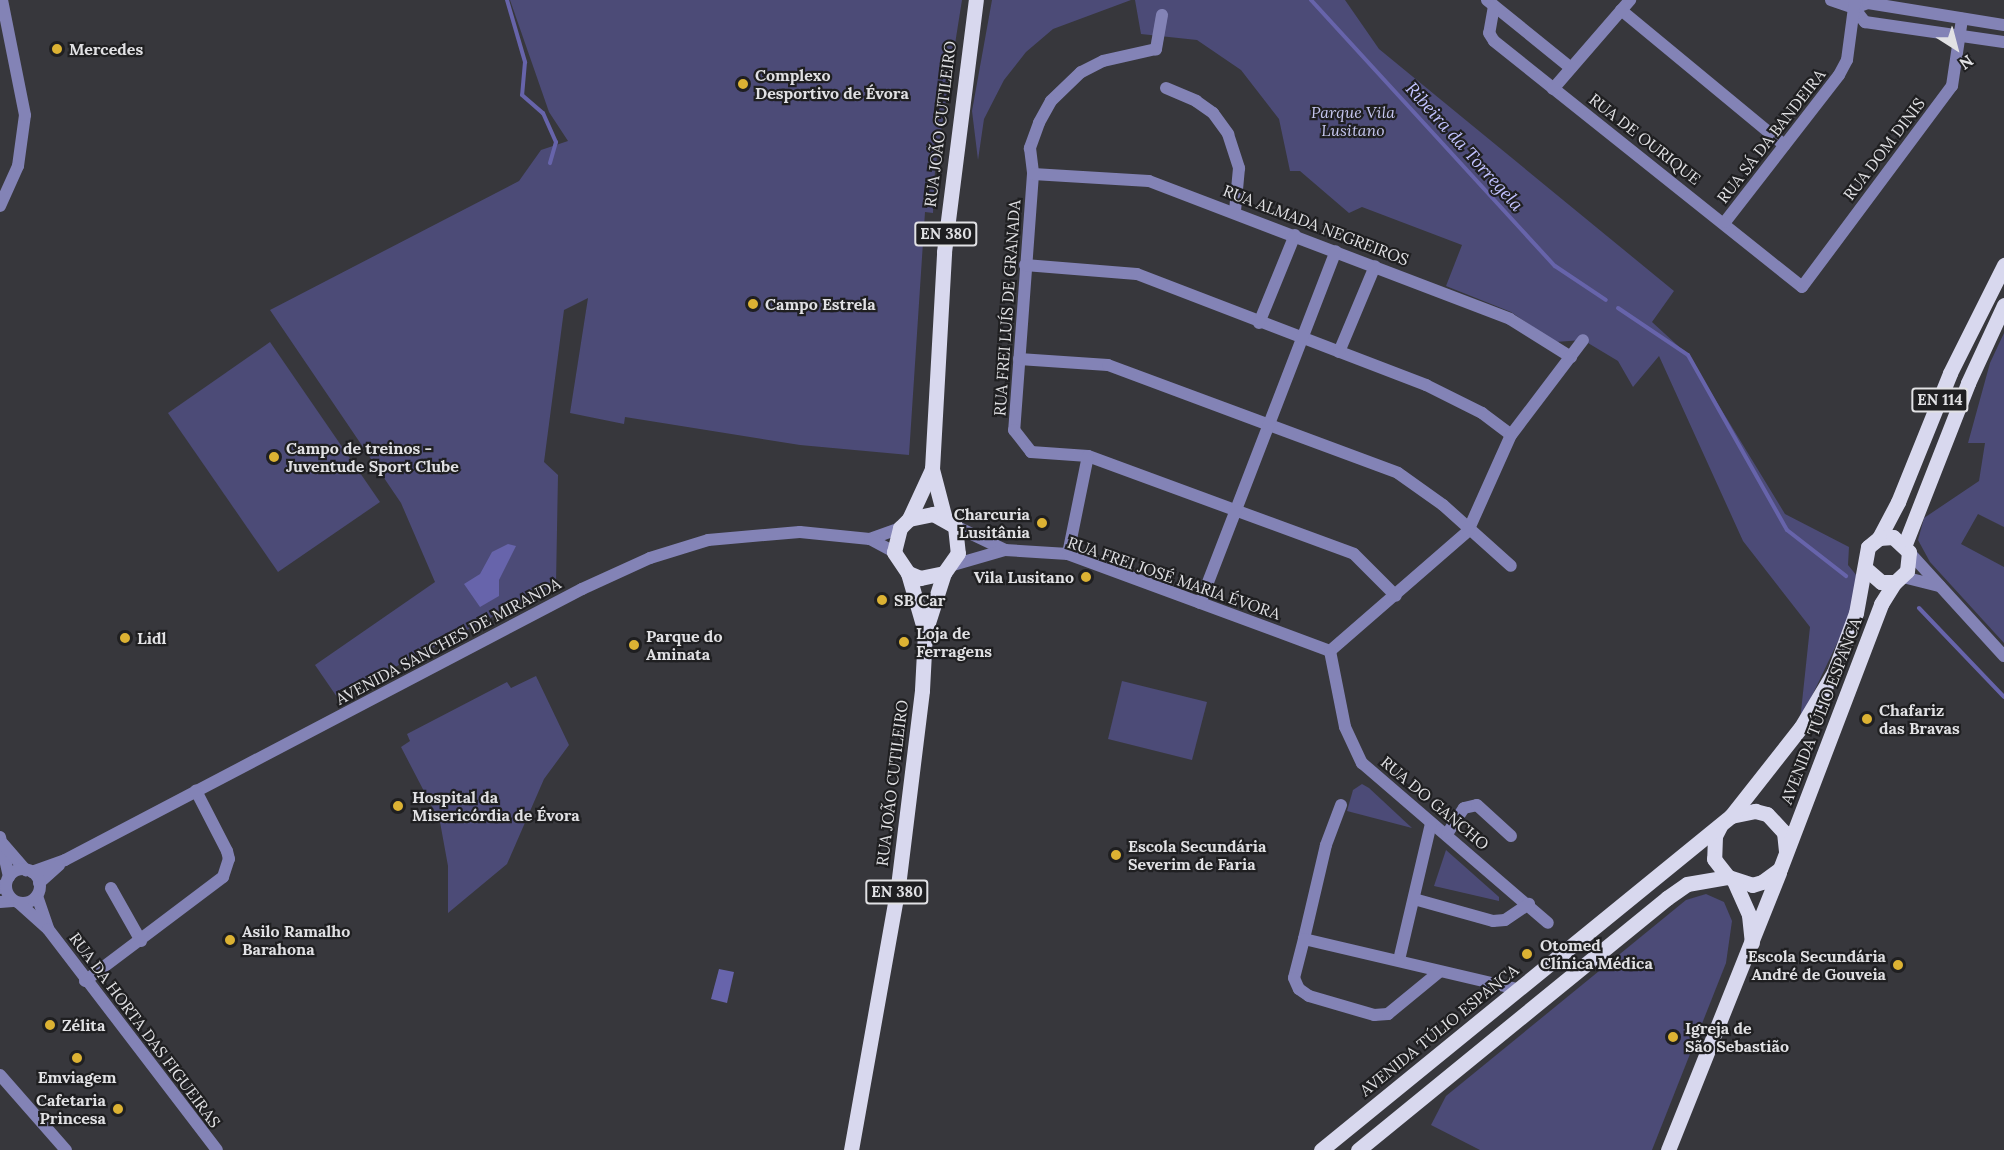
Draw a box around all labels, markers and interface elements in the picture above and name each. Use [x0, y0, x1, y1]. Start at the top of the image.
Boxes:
north arrow [1926, 18, 1986, 78]
place label: Mercedes [69, 39, 143, 59]
street label: RUA JOÃO CUTILEIRO [920, 40, 960, 208]
marker: Mercedes [50, 42, 64, 56]
text: N [1956, 51, 1977, 74]
place label: Complexo Desportivo de Évora [755, 65, 909, 103]
street label: RUA SÁ DA BANDEIRA [1713, 65, 1829, 207]
marker: Complexo Desportivo de Évora [736, 77, 750, 91]
water label: Ribeira da Torregela [1401, 78, 1527, 216]
street label: RUA DE OURIQUE [1585, 89, 1705, 189]
street label: RUA DOM DINIS [1839, 94, 1929, 204]
park label: Parque Vila Lusitano [1311, 102, 1395, 140]
street label: RUA ALMADA NEGREIROS [1221, 181, 1411, 269]
street label: RUA FREI LUÍS DE GRANADA [990, 199, 1024, 417]
road number: EN 380 [913, 222, 979, 246]
place label: Campo Estrela [765, 294, 876, 314]
marker: Campo Estrela [746, 297, 760, 311]
road number: EN 114 [1910, 388, 1970, 412]
place label: Campo de treinos - Juventude Sport Clube [286, 438, 459, 476]
marker: Campo de treinos - Juventude Sport Clube [267, 450, 281, 464]
place label: Charcuria Lusitânia [954, 504, 1030, 542]
marker: Charcuria Lusitânia [1035, 516, 1049, 530]
street label: RUA FREI JOSÉ MARIA ÉVORA [1065, 532, 1283, 624]
place label: Vila Lusitano [974, 567, 1074, 587]
marker: Vila Lusitano [1079, 570, 1093, 584]
street label: AVENIDA SANCHES DE MIRANDA [332, 573, 564, 709]
place label: SB Car [894, 590, 945, 610]
marker: SB Car [875, 593, 889, 607]
street label: AVENIDA TÚLIO ESPANCA [1777, 615, 1865, 807]
place label: Loja de Ferragens [916, 623, 992, 661]
place label: Parque do Aminata [646, 626, 722, 664]
place label: Lidl [137, 628, 166, 648]
marker: Lidl [118, 631, 132, 645]
marker: Loja de Ferragens [897, 635, 911, 649]
marker: Parque do Aminata [627, 638, 641, 652]
street label: RUA JOÃO CUTILEIRO [872, 699, 912, 867]
place label: Chafariz das Bravas [1879, 700, 1960, 738]
marker: Chafariz das Bravas [1860, 712, 1874, 726]
street label: RUA DO GANCHO [1377, 752, 1493, 854]
place label: Hospital da Misericórdia de Évora [412, 787, 580, 825]
marker: Hospital da Misericórdia de Évora [389, 797, 407, 815]
place label: Escola Secundária Severim de Faria [1128, 836, 1266, 874]
marker: Escola Secundária Severim de Faria [1109, 848, 1123, 862]
road number: EN 380 [864, 880, 930, 904]
place label: Asilo Ramalho Barahona [242, 921, 350, 959]
street label: RUA DA HORTA DAS FIGUEIRAS [65, 929, 225, 1131]
marker: Asilo Ramalho Barahona [223, 933, 237, 947]
place label: Otomed Clínica Médica [1540, 935, 1653, 973]
marker: Otomed Clínica Médica [1518, 945, 1536, 963]
place label: Escola Secundária André de Gouveia [1748, 946, 1886, 984]
marker: Escola Secundária André de Gouveia [1891, 958, 1905, 972]
street label: AVENIDA TÚLIO ESPANCA [1356, 960, 1522, 1100]
place label: Zélita [62, 1015, 105, 1035]
marker: Zélita [43, 1018, 57, 1032]
place label: Igreja de São Sebastião [1685, 1018, 1789, 1056]
marker: Igreja de São Sebastião [1666, 1030, 1680, 1044]
marker: Emviagem [70, 1051, 84, 1065]
place label: Emviagem [38, 1067, 116, 1087]
place label: Cafetaria Princesa [36, 1090, 106, 1128]
marker: Cafetaria Princesa [111, 1102, 125, 1116]

